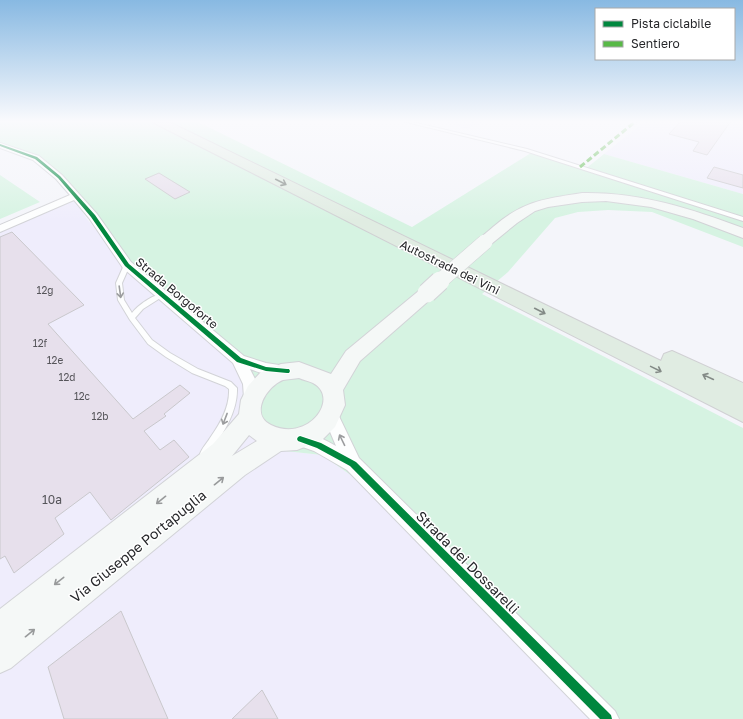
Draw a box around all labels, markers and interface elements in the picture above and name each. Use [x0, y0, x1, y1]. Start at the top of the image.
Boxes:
legend [595, 8, 735, 60]
text: Pista ciclabile [631, 16, 711, 31]
text: Sentiero [631, 36, 680, 51]
one-way arrow [275, 179, 287, 187]
street label: Autostrada dei Vini [398, 236, 502, 298]
street label: Strada Borgoforte [133, 254, 221, 332]
house number: 12g [37, 284, 53, 296]
one-way arrow [116, 285, 124, 298]
one-way arrow [534, 308, 546, 315]
house number: 12f [33, 337, 47, 349]
house number: 12e [47, 354, 63, 366]
one-way arrow [650, 366, 662, 373]
house number: 12d [59, 371, 75, 383]
one-way arrow [702, 373, 714, 380]
house number: 12c [74, 390, 91, 402]
house number: 12b [92, 410, 108, 422]
one-way arrow [221, 412, 229, 424]
one-way arrow [337, 434, 345, 446]
one-way arrow [213, 477, 224, 485]
street label: Via Giuseppe Portapuglia [67, 486, 209, 606]
house number: 10a [42, 492, 62, 507]
one-way arrow [156, 495, 166, 504]
street label: Strada dei Dossarelli [413, 507, 523, 617]
one-way arrow [54, 576, 65, 585]
one-way arrow [25, 628, 36, 637]

